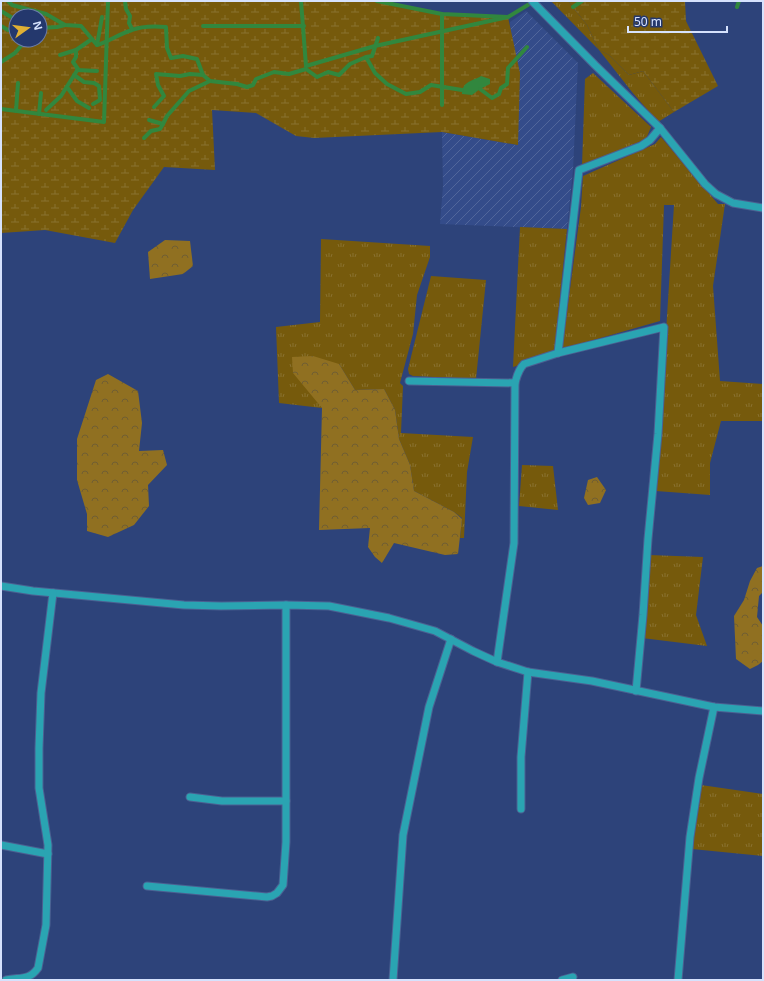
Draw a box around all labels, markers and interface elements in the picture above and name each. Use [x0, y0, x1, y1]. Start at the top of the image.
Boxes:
north arrow [8, 8, 48, 48]
scale bar [628, 8, 727, 34]
text: 50 m [634, 13, 662, 30]
text: N [30, 19, 47, 32]

